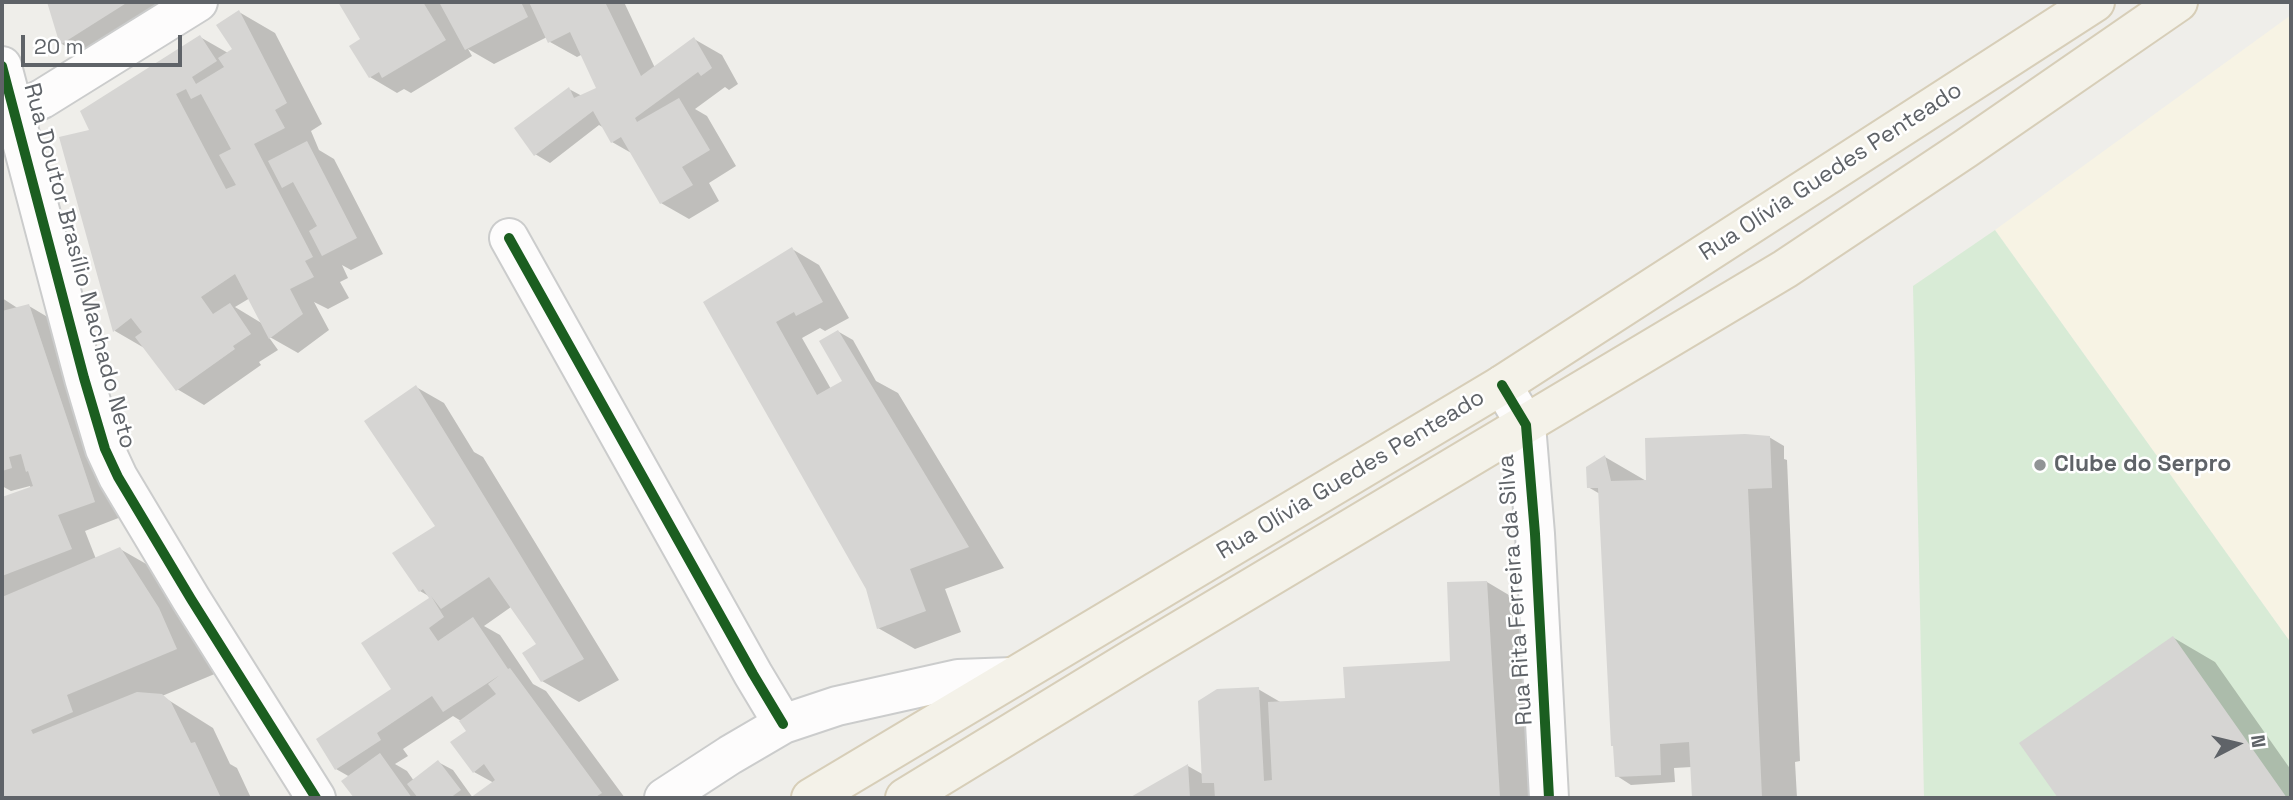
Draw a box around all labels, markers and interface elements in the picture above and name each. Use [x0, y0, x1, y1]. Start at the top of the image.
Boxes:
scale bar [24, 21, 186, 65]
text: 20 m [34, 33, 84, 60]
street label: Rua Olívia Guedes Penteado [1695, 77, 1967, 267]
street label: Rua Doutor Brasílio Machado Neto [17, 80, 141, 452]
street label: Rua Olívia Guedes Penteado [1212, 384, 1490, 566]
place label: Clube do Serpro [2054, 451, 2231, 479]
street label: Rua Rita Ferreira da Silva [1493, 454, 1539, 726]
marker: Clube do Serpro [2032, 457, 2048, 473]
north arrow [2202, 709, 2272, 779]
text: N [2245, 734, 2272, 749]

